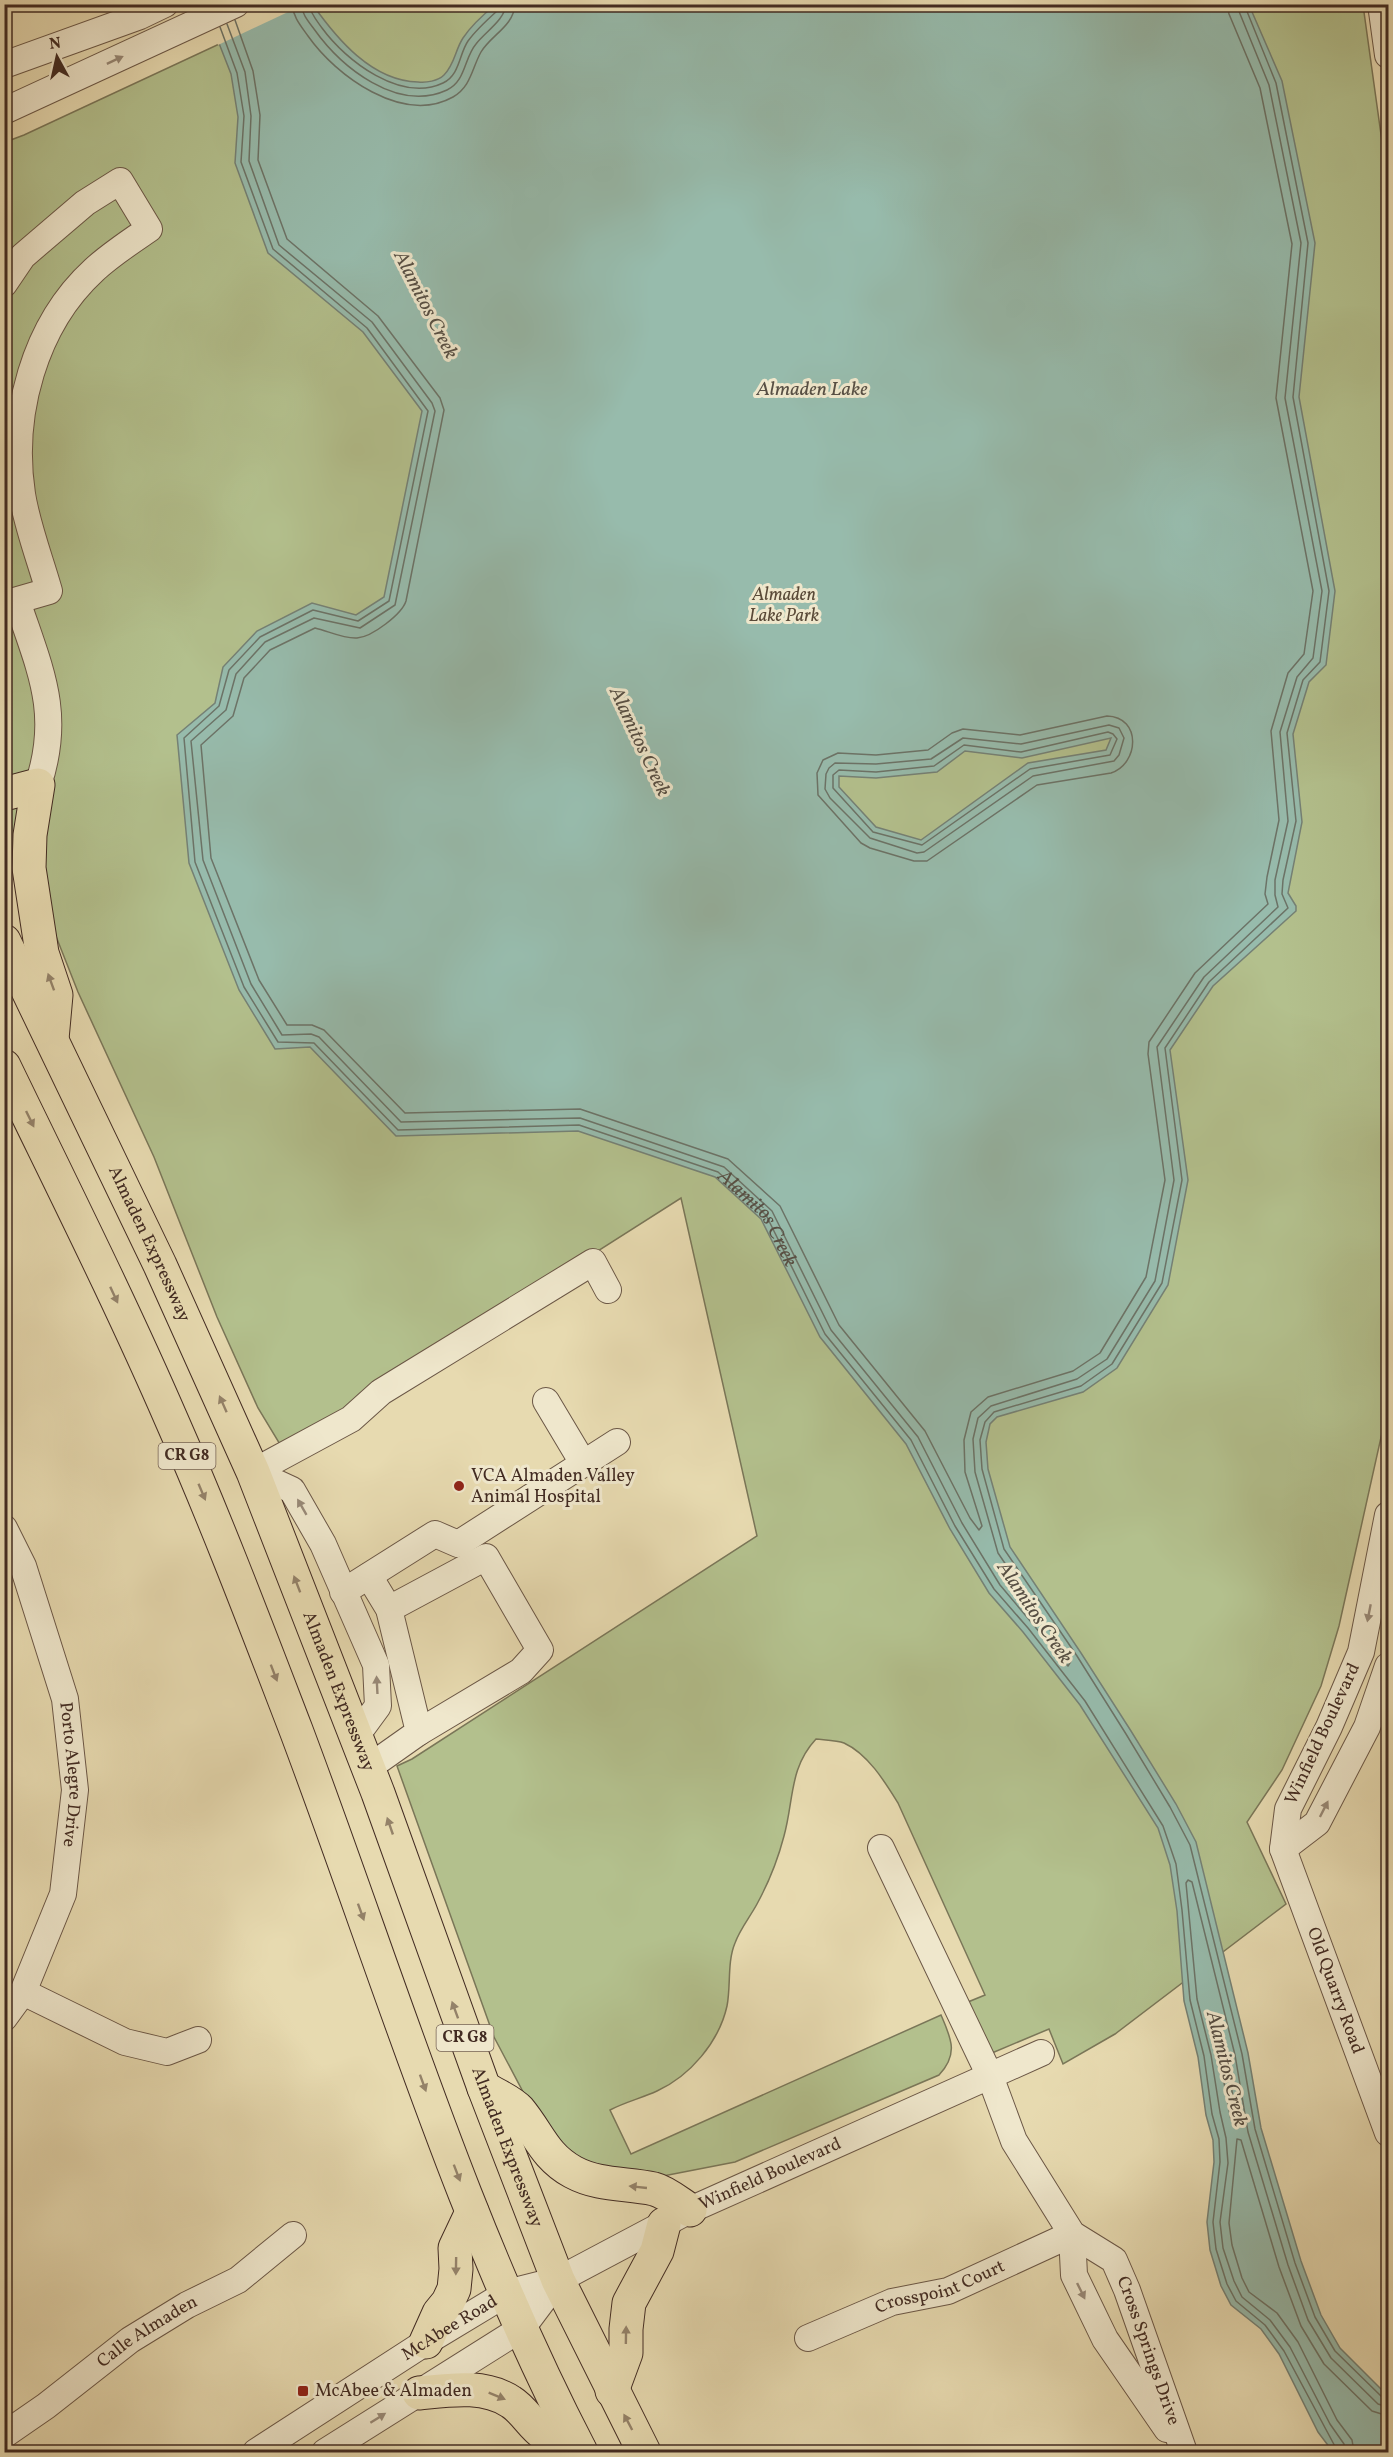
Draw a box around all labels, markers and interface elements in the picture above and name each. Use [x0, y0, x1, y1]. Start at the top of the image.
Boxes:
north arrow [27, 27, 87, 87]
text: N [48, 32, 63, 56]
one-way arrow [106, 56, 123, 65]
water label: Alamitos Creek [385, 245, 464, 364]
water label: Almaden Lake [755, 376, 868, 404]
park label: Almaden Lake Park [749, 583, 819, 629]
water label: Alamitos Creek [601, 682, 677, 801]
one-way arrow [46, 973, 56, 991]
one-way arrow [25, 1110, 34, 1127]
street label: Almaden Expressway [102, 1162, 197, 1326]
water label: Alamitos Creek [710, 1163, 804, 1272]
one-way arrow [110, 1286, 119, 1303]
one-way arrow [218, 1395, 227, 1412]
road number: CR G8 [158, 1443, 216, 1469]
place label: VCA Almaden Valley Animal Hospital [471, 1464, 635, 1510]
marker: VCA Almaden Valley Animal Hospital [452, 1479, 466, 1493]
one-way arrow [198, 1483, 207, 1501]
one-way arrow [296, 1499, 307, 1515]
water label: Alamitos Creek [989, 1555, 1079, 1670]
one-way arrow [292, 1575, 301, 1593]
one-way arrow [1363, 1604, 1373, 1622]
street label: Almaden Expressway [296, 1608, 381, 1775]
street label: Winfield Boulevard [1279, 1659, 1367, 1809]
one-way arrow [270, 1664, 279, 1682]
one-way arrow [372, 1675, 382, 1694]
street label: Porto Alegre Drive [53, 1701, 88, 1849]
one-way arrow [1319, 1801, 1329, 1818]
one-way arrow [384, 1817, 394, 1835]
one-way arrow [357, 1903, 367, 1921]
street label: Old Quarry Road [1300, 1924, 1370, 2057]
one-way arrow [450, 2000, 460, 2018]
water label: Alamitos Creek [1198, 2007, 1254, 2130]
road number: CR G8 [436, 2025, 494, 2051]
street label: Almaden Expressway [465, 2064, 549, 2231]
one-way arrow [419, 2074, 429, 2092]
street label: Winfield Boulevard [695, 2131, 845, 2217]
one-way arrow [452, 2164, 462, 2182]
one-way arrow [628, 2182, 647, 2192]
street label: Crosspoint Court [871, 2254, 1009, 2320]
one-way arrow [451, 2257, 460, 2276]
street label: Cross Springs Drive [1110, 2272, 1186, 2429]
one-way arrow [1077, 2282, 1086, 2299]
street label: Calle Almaden [92, 2289, 202, 2374]
street label: McAbee Road [397, 2289, 502, 2367]
one-way arrow [621, 2325, 631, 2344]
place label: McAbee & Almaden [315, 2379, 472, 2404]
marker: McAbee & Almaden [296, 2384, 310, 2398]
one-way arrow [489, 2391, 507, 2401]
one-way arrow [370, 2413, 387, 2424]
one-way arrow [623, 2413, 633, 2430]

